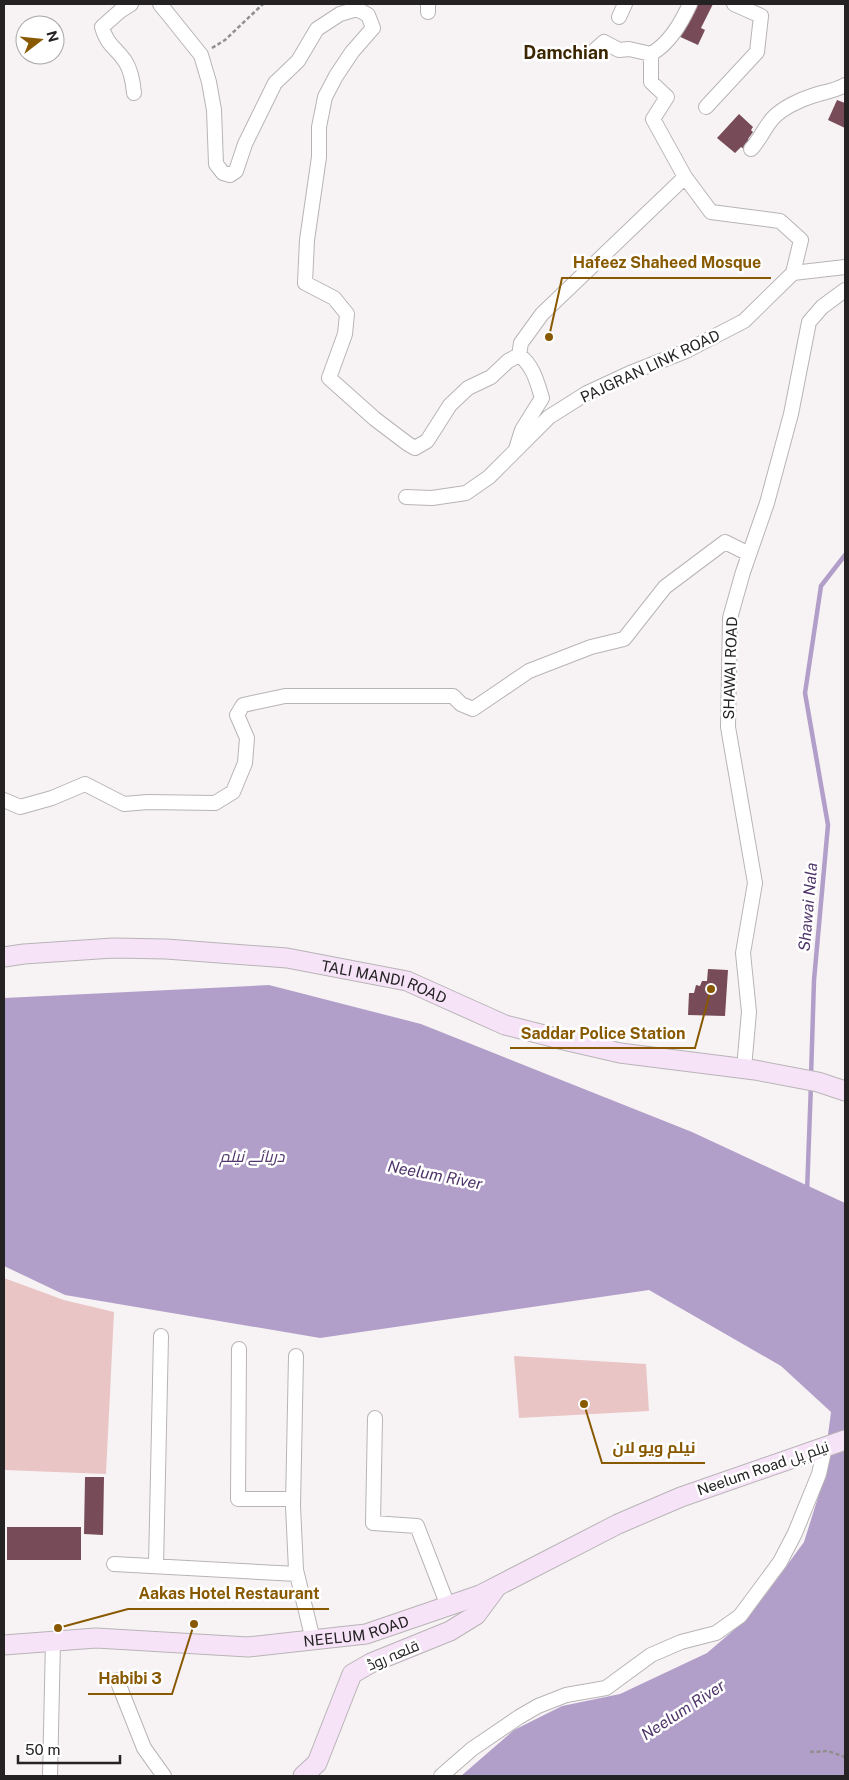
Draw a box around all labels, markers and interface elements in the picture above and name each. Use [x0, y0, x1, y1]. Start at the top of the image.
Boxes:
north arrow [15, 15, 65, 65]
text: N [43, 29, 62, 44]
district label: Damchian [523, 42, 609, 63]
callout: Hafeez Shaheed Mosque [562, 247, 771, 278]
text: Hafeez Shaheed Mosque [573, 253, 761, 272]
street label: PAJGRAN LINK ROAD [578, 326, 722, 406]
street label: SHAWAI ROAD [720, 616, 740, 720]
water label: Shawai Nala [795, 862, 821, 952]
street label: TALI MANDI ROAD [320, 956, 450, 1006]
callout: Saddar Police Station [510, 1017, 695, 1048]
text: Saddar Police Station [521, 1024, 685, 1043]
water label: دریائے نیلم [219, 1147, 286, 1168]
water label: Neelum River [386, 1156, 485, 1194]
callout: نیلم ویو لان [602, 1432, 705, 1463]
street label: Neelum Road نیلم پل [695, 1437, 832, 1500]
text: نیلم ویو لان [612, 1438, 696, 1459]
callout: Aakas Hotel Restaurant [128, 1578, 329, 1609]
text: Aakas Hotel Restaurant [138, 1584, 320, 1603]
street label: NEELUM ROAD [302, 1612, 411, 1649]
street label: قلعہ روڈ [364, 1636, 422, 1674]
callout: Habibi 3 [88, 1663, 172, 1694]
text: Habibi 3 [98, 1669, 162, 1688]
water label: Neelum River [637, 1675, 729, 1744]
scale bar [18, 1732, 120, 1764]
text: 50 m [25, 1741, 60, 1758]

